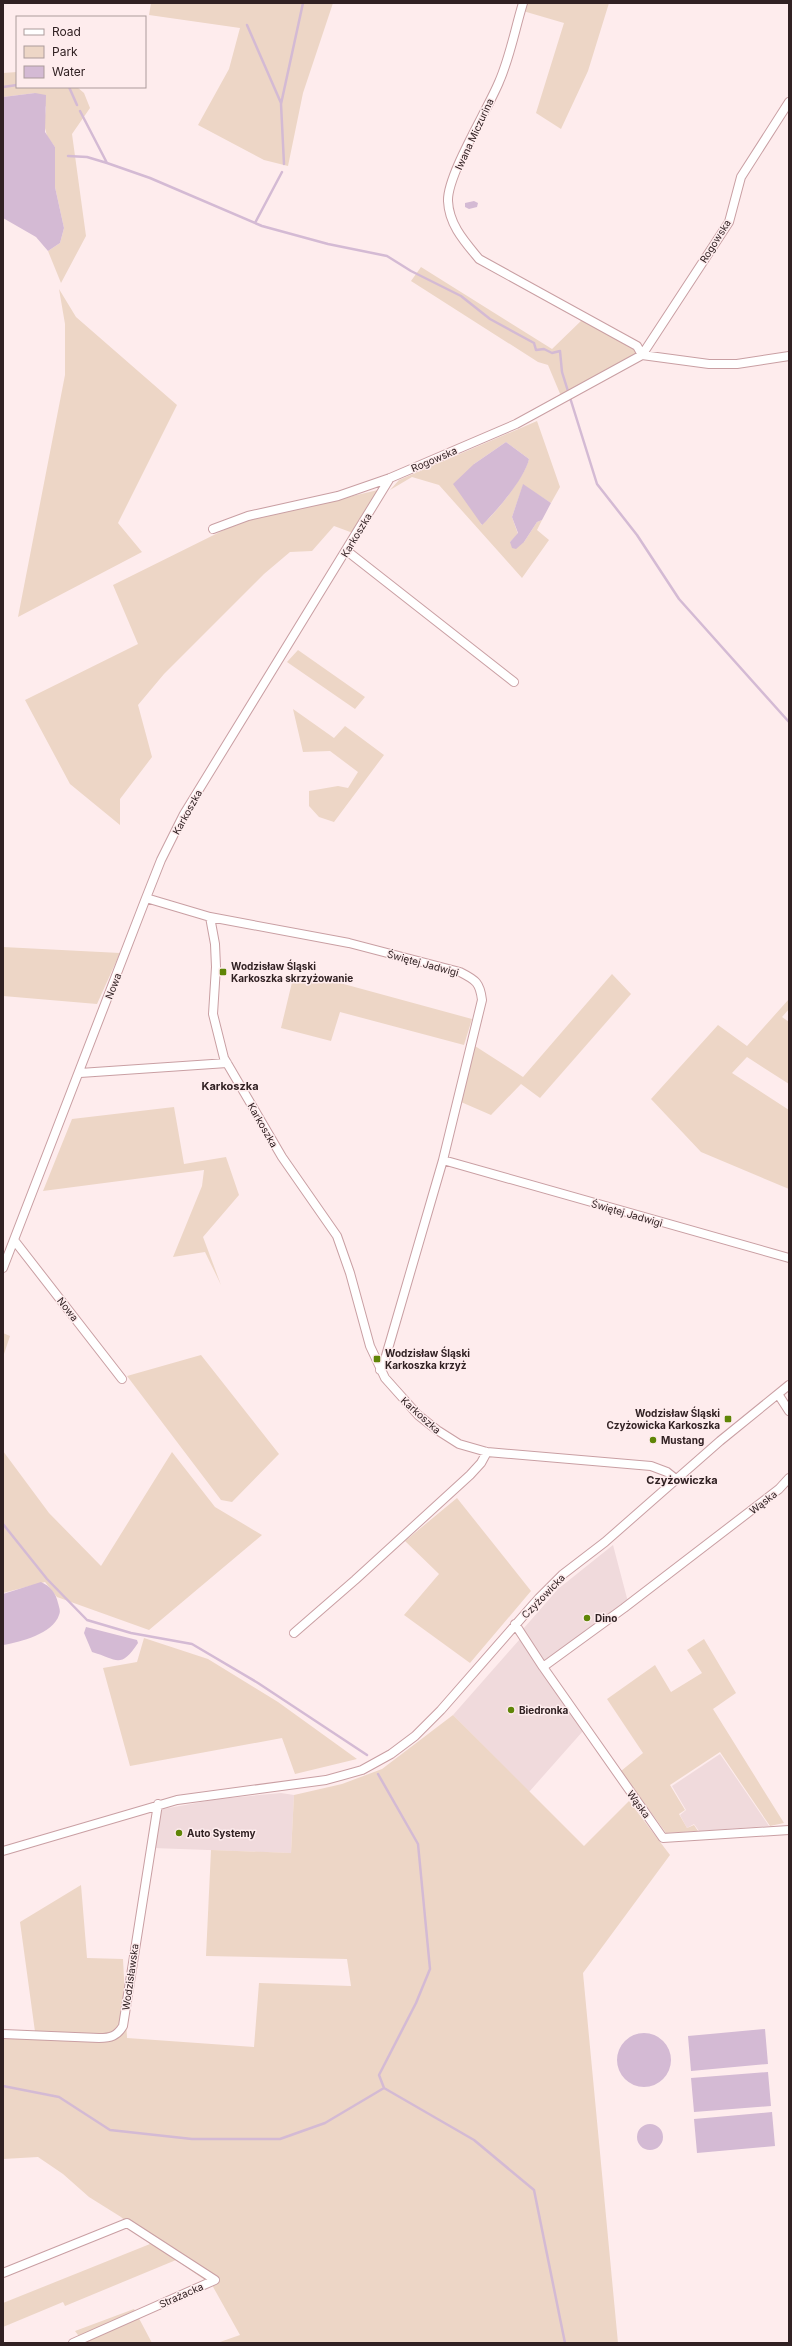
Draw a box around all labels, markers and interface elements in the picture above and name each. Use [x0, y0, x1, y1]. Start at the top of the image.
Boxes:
legend [16, 16, 146, 88]
text: Road [52, 24, 81, 39]
text: Park [52, 44, 78, 59]
text: Water [52, 64, 86, 79]
street label: Iwana Miczurina [452, 97, 496, 171]
street label: Rogowska [697, 217, 733, 265]
street label: Rogowska [409, 444, 459, 474]
street label: Karkoszka [338, 511, 374, 559]
street label: Karkoszka [170, 787, 204, 837]
street label: Świętej Jadwigi [386, 947, 460, 978]
place label: Wodzisław Śląski Karkoszka skrzyżowanie [231, 959, 353, 985]
marker: Wodzisław Śląski Karkoszka skrzyżowanie [218, 967, 228, 977]
street label: Nowa [103, 971, 123, 1001]
district label: Karkoszka [201, 1079, 259, 1093]
street label: Karkoszka [245, 1101, 281, 1149]
street label: Świętej Jadwigi [590, 1196, 664, 1229]
street label: Nowa [55, 1295, 81, 1323]
place label: Wodzisław Śląski Karkoszka krzyż [385, 1346, 470, 1372]
marker: Wodzisław Śląski Karkoszka krzyż [372, 1354, 382, 1364]
street label: Karkoszka [399, 1394, 443, 1436]
place label: Wodzisław Śląski Czyżowicka Karkoszka [606, 1406, 720, 1432]
marker: Wodzisław Śląski Czyżowicka Karkoszka [723, 1414, 733, 1424]
place label: Mustang [661, 1434, 704, 1447]
marker: Mustang [648, 1435, 658, 1445]
district label: Czyżowiczka [646, 1473, 718, 1487]
street label: Wąska [747, 1488, 779, 1516]
street label: Czyżowicka [519, 1571, 567, 1621]
place label: Dino [595, 1612, 617, 1624]
marker: Dino [582, 1613, 592, 1623]
place label: Biedronka [519, 1704, 569, 1716]
marker: Biedronka [506, 1705, 516, 1715]
street label: Wąska [625, 1788, 653, 1820]
place label: Auto Systemy [187, 1827, 255, 1840]
marker: Auto Systemy [174, 1828, 184, 1838]
street label: Wodzisławska [119, 1943, 141, 2011]
street label: Strażacka [157, 2280, 205, 2310]

